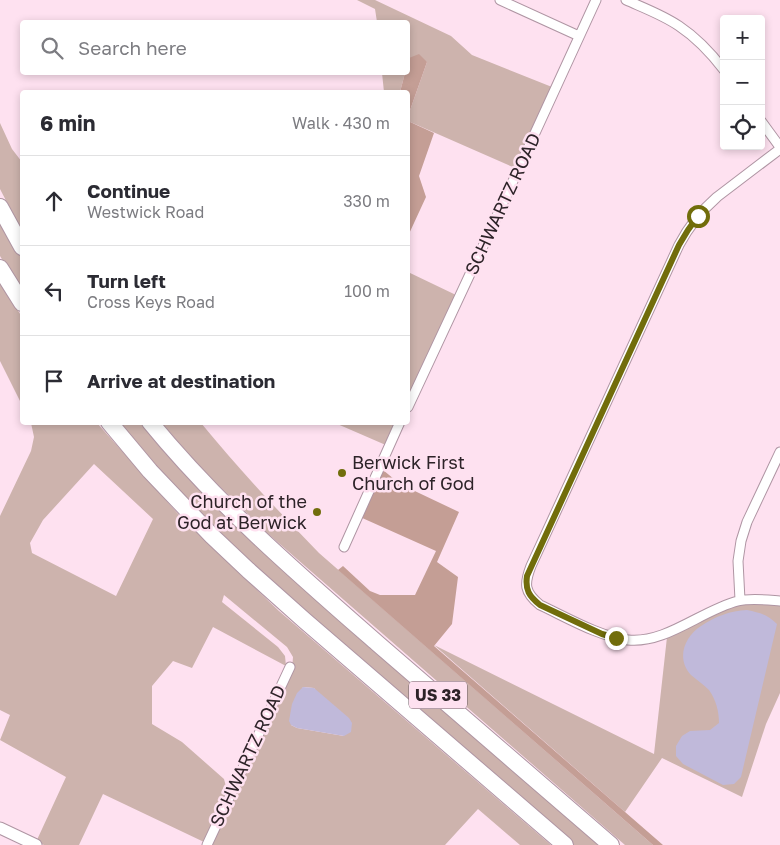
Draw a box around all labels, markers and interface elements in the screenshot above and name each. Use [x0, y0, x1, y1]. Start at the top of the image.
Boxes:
map controls [720, 15, 765, 150]
button: + [720, 15, 765, 60]
search box [20, 20, 410, 75]
icon: search [38, 34, 66, 62]
text: Search here [78, 36, 187, 59]
button: − [720, 60, 765, 105]
button: locate [720, 105, 765, 150]
text: 6 min [40, 110, 95, 136]
text: Walk · 430 m [292, 113, 390, 133]
street label: SCHWARTZ ROAD [460, 129, 545, 278]
text: Continue [87, 179, 170, 202]
icon: ahead [40, 187, 68, 215]
text: 330 m [343, 191, 390, 211]
text: Westwick Road [87, 202, 204, 222]
route start [687, 205, 710, 228]
text: Turn left [87, 269, 166, 292]
icon: left [40, 277, 68, 305]
text: 100 m [344, 281, 390, 301]
text: Cross Keys Road [87, 292, 215, 312]
icon: arrive [40, 367, 68, 395]
text: Arrive at destination [87, 369, 275, 392]
place label: Berwick First Church of God [352, 451, 475, 494]
marker: Berwick First Church of God [336, 467, 348, 479]
place label: Church of the God at Berwick [177, 490, 307, 533]
marker: Church of the God at Berwick [311, 506, 323, 518]
route end [605, 627, 628, 650]
street label: SCHWARTZ ROAD [205, 681, 290, 830]
road number: US 33 [409, 682, 467, 708]

